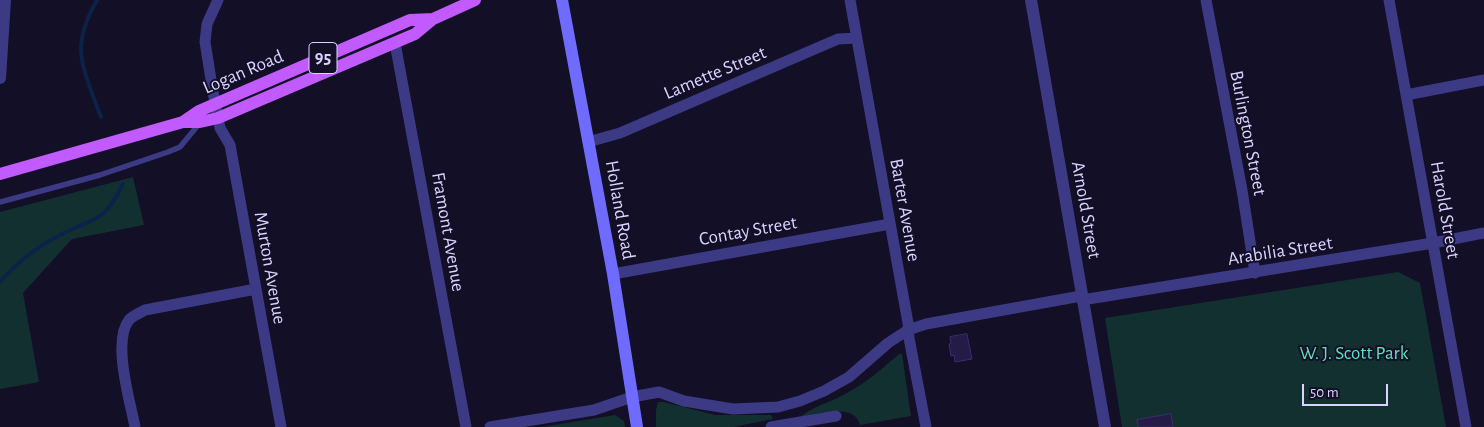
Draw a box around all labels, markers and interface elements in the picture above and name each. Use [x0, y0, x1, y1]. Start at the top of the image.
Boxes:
street label: Lamette Street [660, 41, 770, 105]
road number: 95 [309, 42, 337, 74]
street label: Logan Road [199, 45, 287, 99]
street label: Burlington Street [1225, 69, 1271, 197]
street label: Barter Avenue [885, 157, 925, 263]
street label: Holland Road [600, 159, 640, 261]
street label: Harold Street [1425, 159, 1465, 261]
street label: Arnold Street [1066, 160, 1106, 260]
street label: Framont Avenue [426, 171, 470, 293]
street label: Murton Avenue [249, 210, 291, 326]
street label: Contay Street [697, 211, 799, 251]
street label: Arabilia Street [1226, 231, 1334, 271]
park label: W. J. Scott Park [1300, 342, 1408, 364]
scale bar [1304, 374, 1390, 406]
text: 50 m [1310, 385, 1339, 400]

